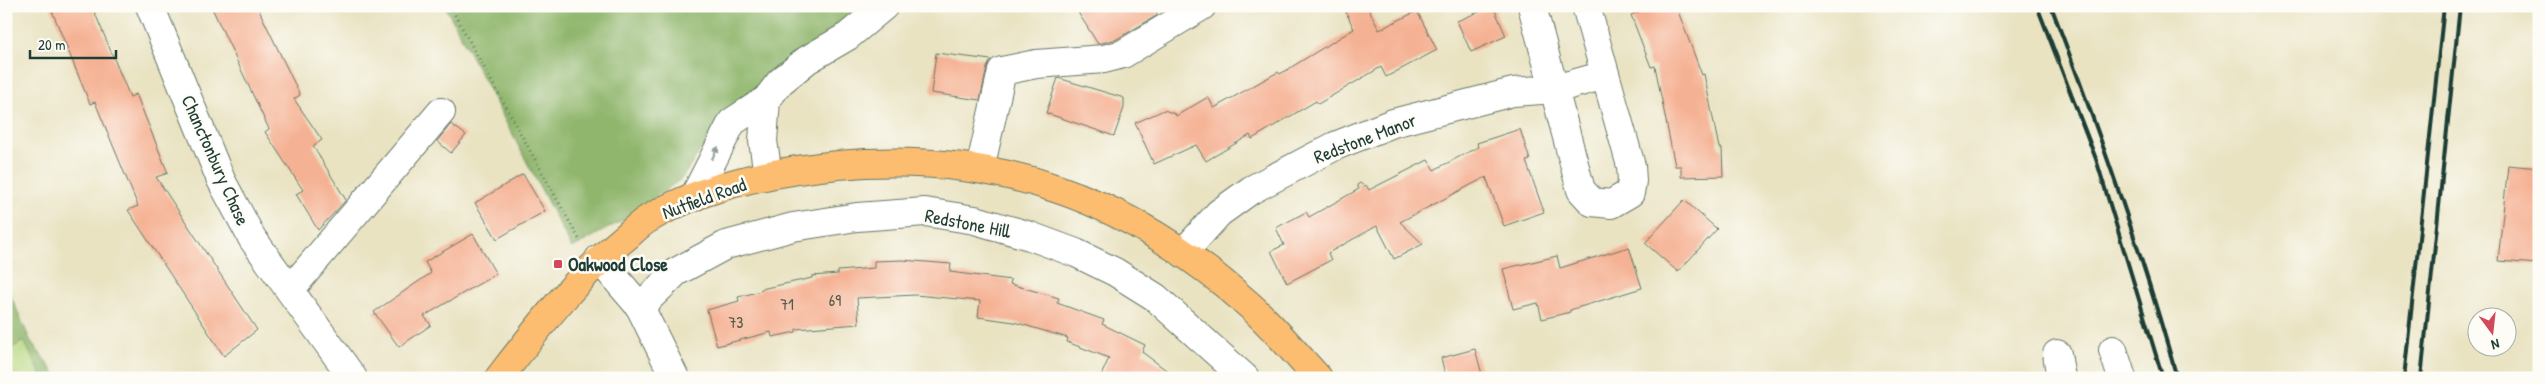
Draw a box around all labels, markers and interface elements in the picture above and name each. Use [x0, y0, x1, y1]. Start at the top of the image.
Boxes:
scale bar [30, 28, 116, 60]
text: 20 m [38, 34, 65, 55]
street label: Chanctonbury Chase [176, 91, 257, 230]
street label: Redstone Manor [1310, 106, 1421, 169]
one-way arrow [711, 146, 719, 160]
street label: Nutfield Road [658, 171, 750, 225]
street label: Redstone Hill [923, 202, 1014, 244]
place label: Oakwood Close [568, 251, 668, 277]
marker: Oakwood Close [552, 258, 564, 270]
house number: 69 [829, 289, 841, 311]
house number: 71 [780, 293, 794, 315]
north arrow [2468, 306, 2518, 356]
house number: 73 [728, 311, 744, 333]
text: N [2489, 335, 2502, 355]

